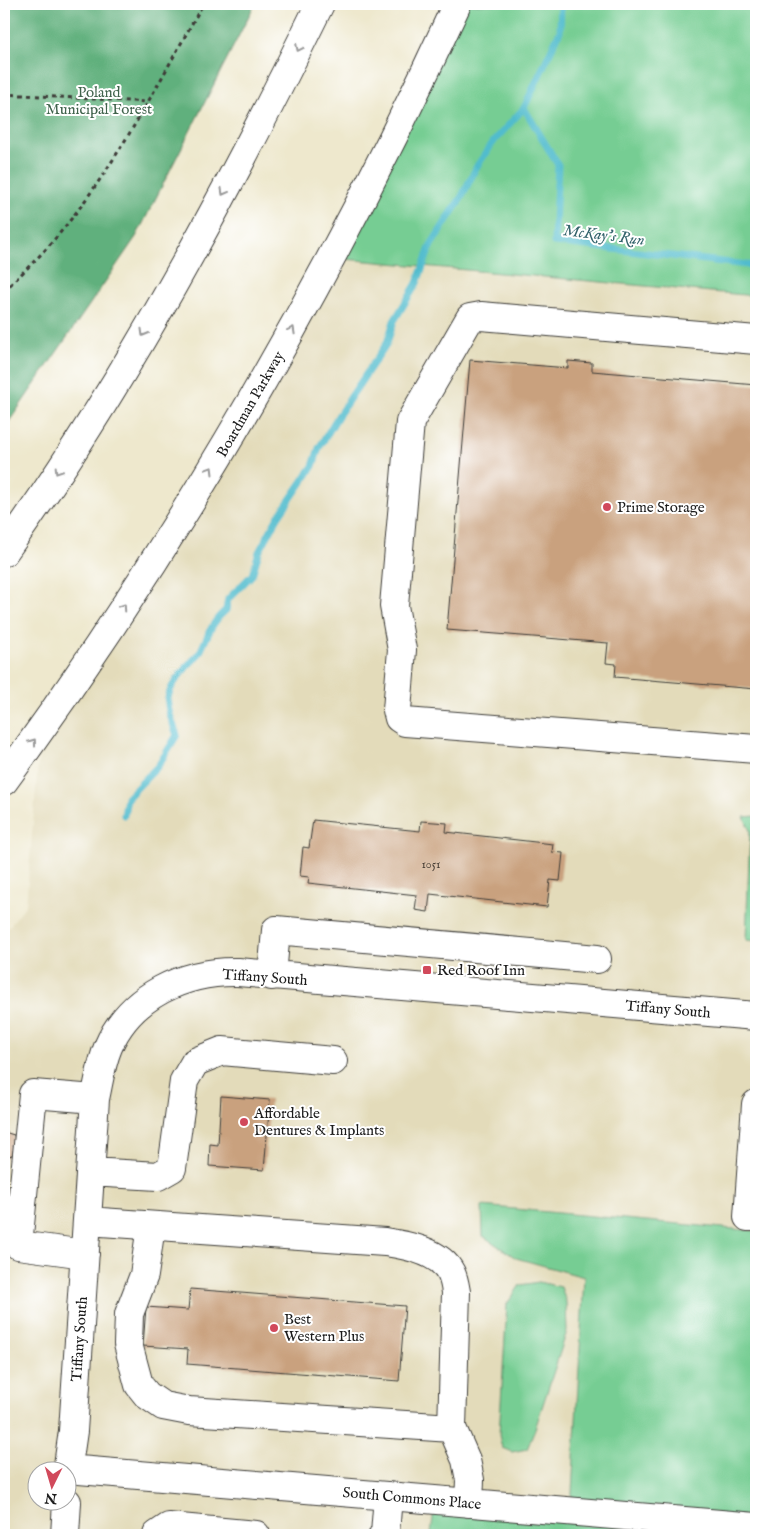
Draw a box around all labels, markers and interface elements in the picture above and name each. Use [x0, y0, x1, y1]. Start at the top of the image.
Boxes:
one-way arrow [295, 42, 305, 51]
park label: Poland Municipal Forest [46, 83, 152, 119]
one-way arrow [221, 187, 231, 196]
water label: McKay's Run [562, 221, 646, 251]
one-way arrow [286, 326, 296, 335]
one-way arrow [141, 328, 151, 337]
street label: Boardman Parkway [212, 347, 289, 461]
one-way arrow [55, 465, 64, 475]
one-way arrow [204, 466, 214, 475]
place label: Prime Storage [617, 498, 705, 517]
marker: Prime Storage [601, 501, 613, 513]
one-way arrow [117, 603, 126, 613]
one-way arrow [27, 739, 35, 748]
house number: 1051 [421, 857, 441, 872]
place label: Red Roof Inn [437, 961, 525, 980]
marker: Red Roof Inn [421, 964, 433, 976]
street label: Tiffany South [222, 965, 308, 990]
street label: Tiffany South [625, 996, 711, 1023]
place label: Affordable Dentures & Implants [253, 1104, 384, 1140]
marker: Affordable Dentures & Implants [238, 1116, 250, 1128]
street label: Tiffany South [67, 1296, 92, 1382]
place label: Best Western Plus [284, 1310, 364, 1346]
marker: Best Western Plus [268, 1322, 280, 1334]
north arrow [28, 1462, 78, 1512]
street label: South Commons Place [342, 1483, 482, 1514]
text: N [44, 1488, 59, 1508]

